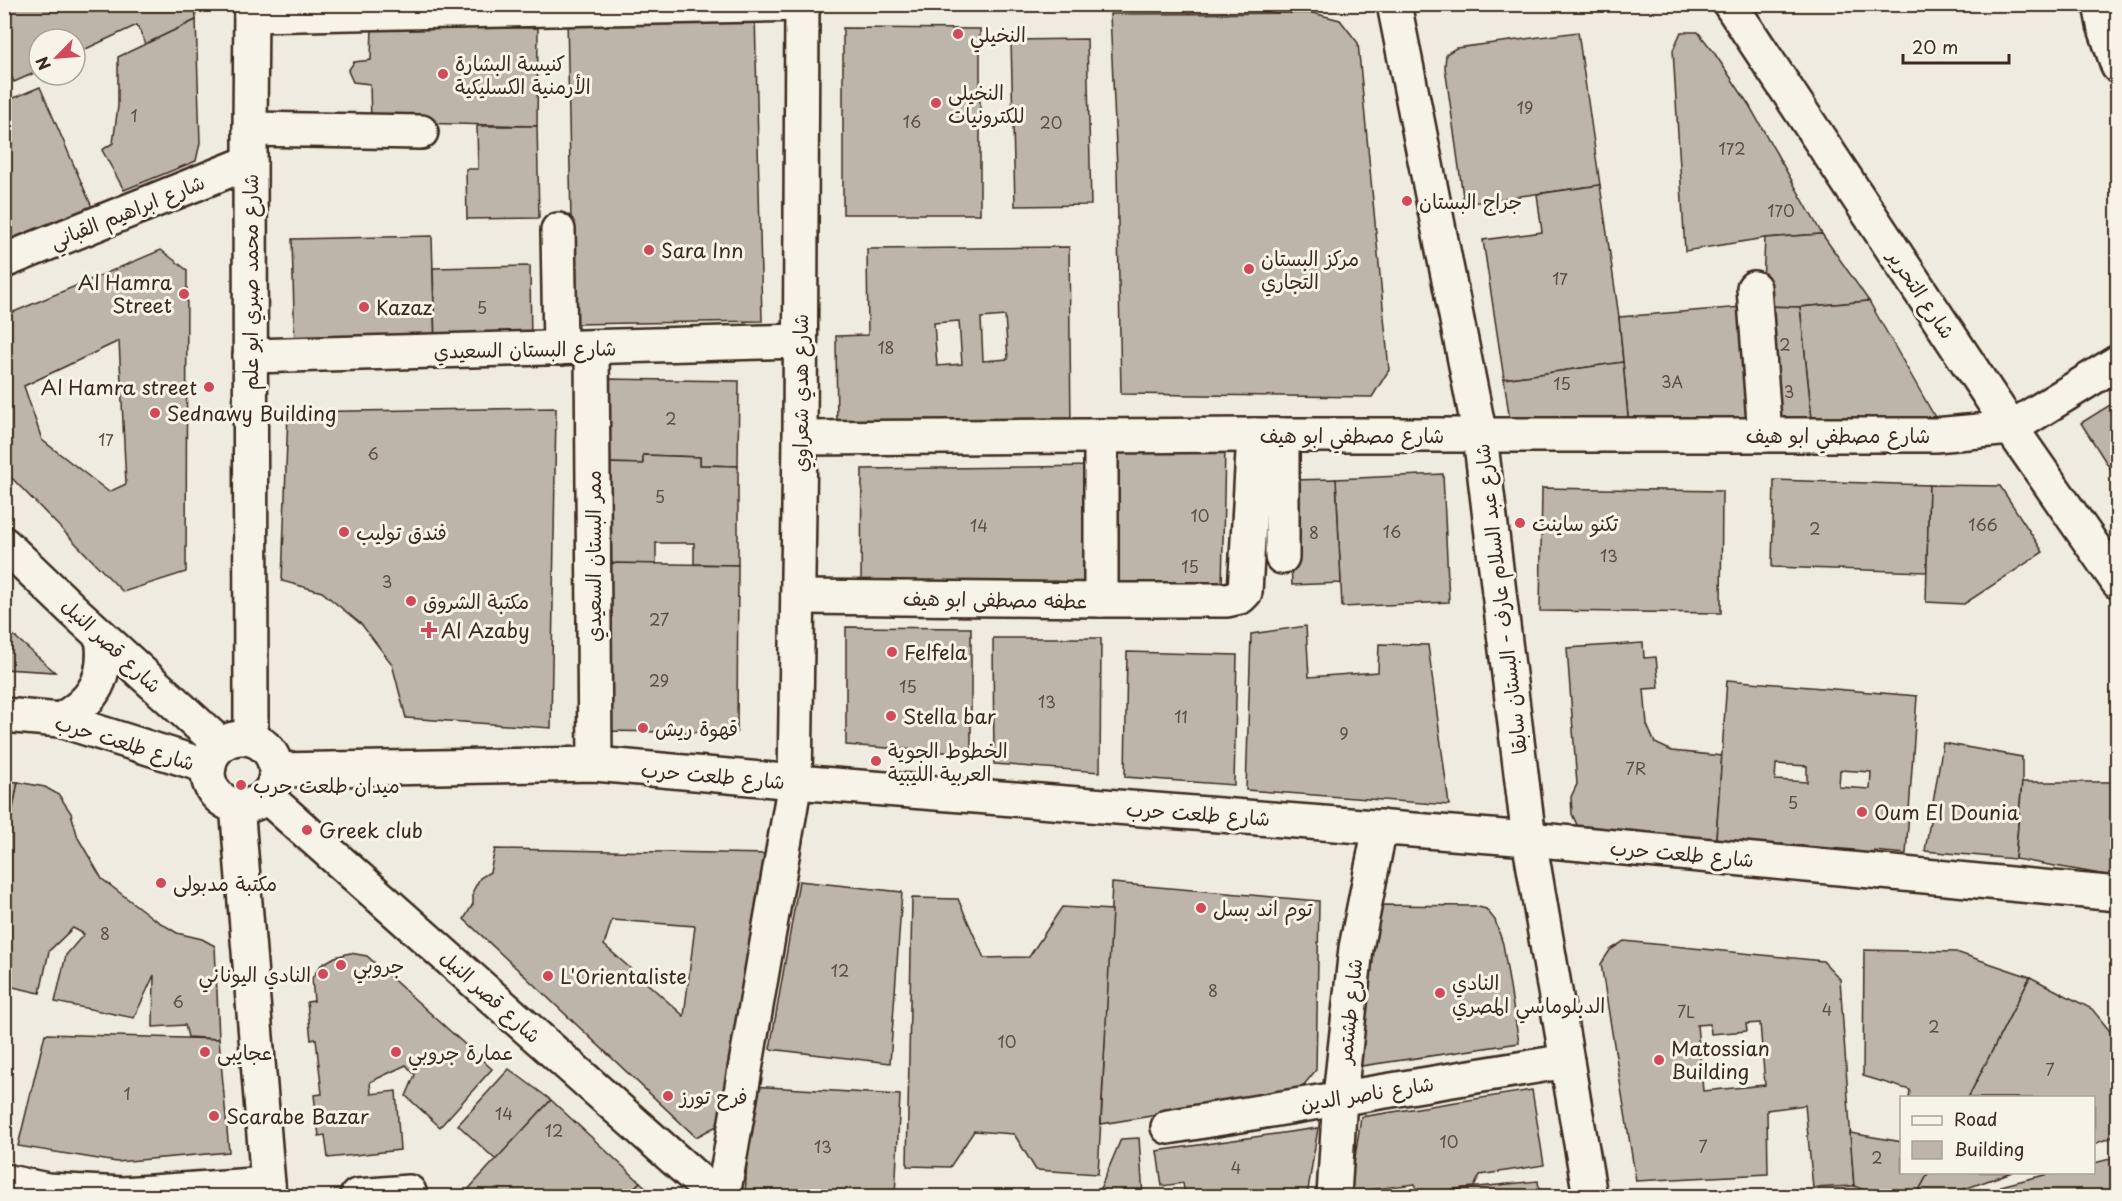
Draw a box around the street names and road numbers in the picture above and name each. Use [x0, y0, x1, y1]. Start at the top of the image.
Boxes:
street label: شارع ابراهيم القباني [45, 166, 210, 259]
street label: شارع محمد صبري ابو علم [235, 174, 266, 390]
street label: شارع التحرير [1880, 242, 1963, 345]
street label: شارع هدي شعراوي [785, 314, 816, 472]
street label: شارع البستان السعيدي [433, 332, 617, 367]
street label: شارع مصطفي ابو هيف [1260, 420, 1444, 454]
street label: شارع مصطفي ابو هيف [1746, 420, 1930, 454]
street label: شارع عبد السلام عارف - البستان سابقا [1466, 442, 1535, 756]
street label: ممر البستان السعيدي [578, 470, 609, 642]
street label: عطفه مصطفى ابو هيف [903, 582, 1087, 616]
street label: شارع قصر النيل [55, 591, 169, 699]
street label: شارع طلعت حرب [52, 707, 198, 777]
street label: شارع طلعت حرب [640, 754, 786, 796]
street label: شارع طلعت حرب [1125, 793, 1271, 833]
street label: شارع طلعت حرب [1609, 832, 1755, 874]
street label: شارع قصر النيل [434, 942, 548, 1050]
street label: شارع طشتمر [1328, 957, 1369, 1067]
street label: شارع ناصر الدين [1298, 1068, 1436, 1118]

